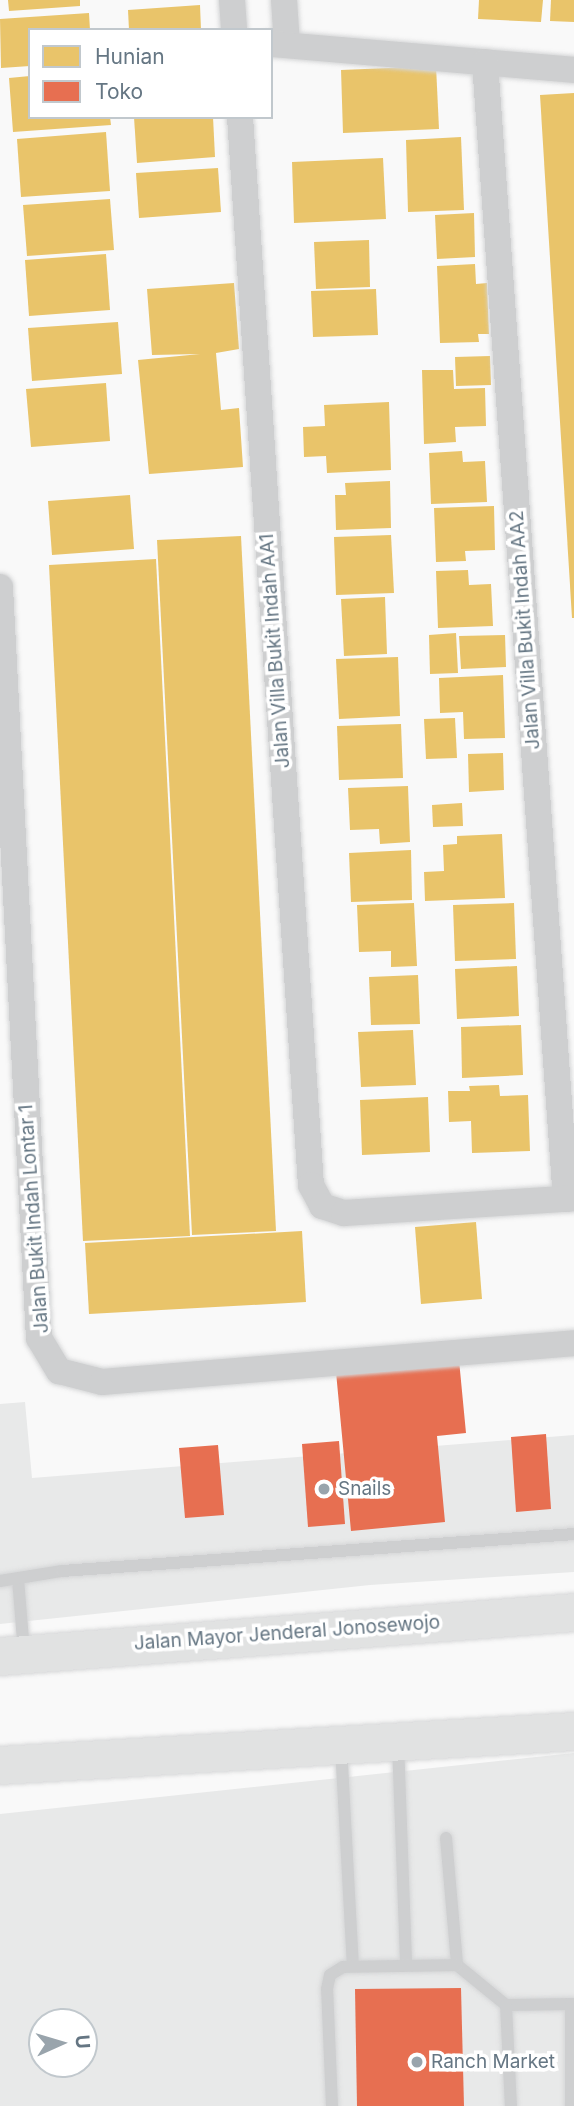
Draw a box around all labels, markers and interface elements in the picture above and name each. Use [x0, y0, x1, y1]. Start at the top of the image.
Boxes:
legend [28, 28, 273, 119]
text: Hunian [95, 44, 165, 69]
text: Toko [95, 79, 143, 104]
street label: Jalan Villa Bukit Indah AA2 [505, 510, 545, 750]
street label: Jalan Villa Bukit Indah AA1 [255, 533, 295, 769]
street label: Jalan Bukit Indah Lontar 1 [15, 1104, 53, 1334]
place label: Snails [338, 1478, 391, 1500]
marker: Snails [316, 1481, 332, 1497]
street label: Jalan Mayor Jenderal Jonosewojo [133, 1611, 441, 1655]
north arrow [28, 2008, 98, 2078]
text: U [70, 2034, 94, 2049]
place label: Ranch Market [431, 2051, 555, 2073]
marker: Ranch Market [409, 2054, 425, 2070]

